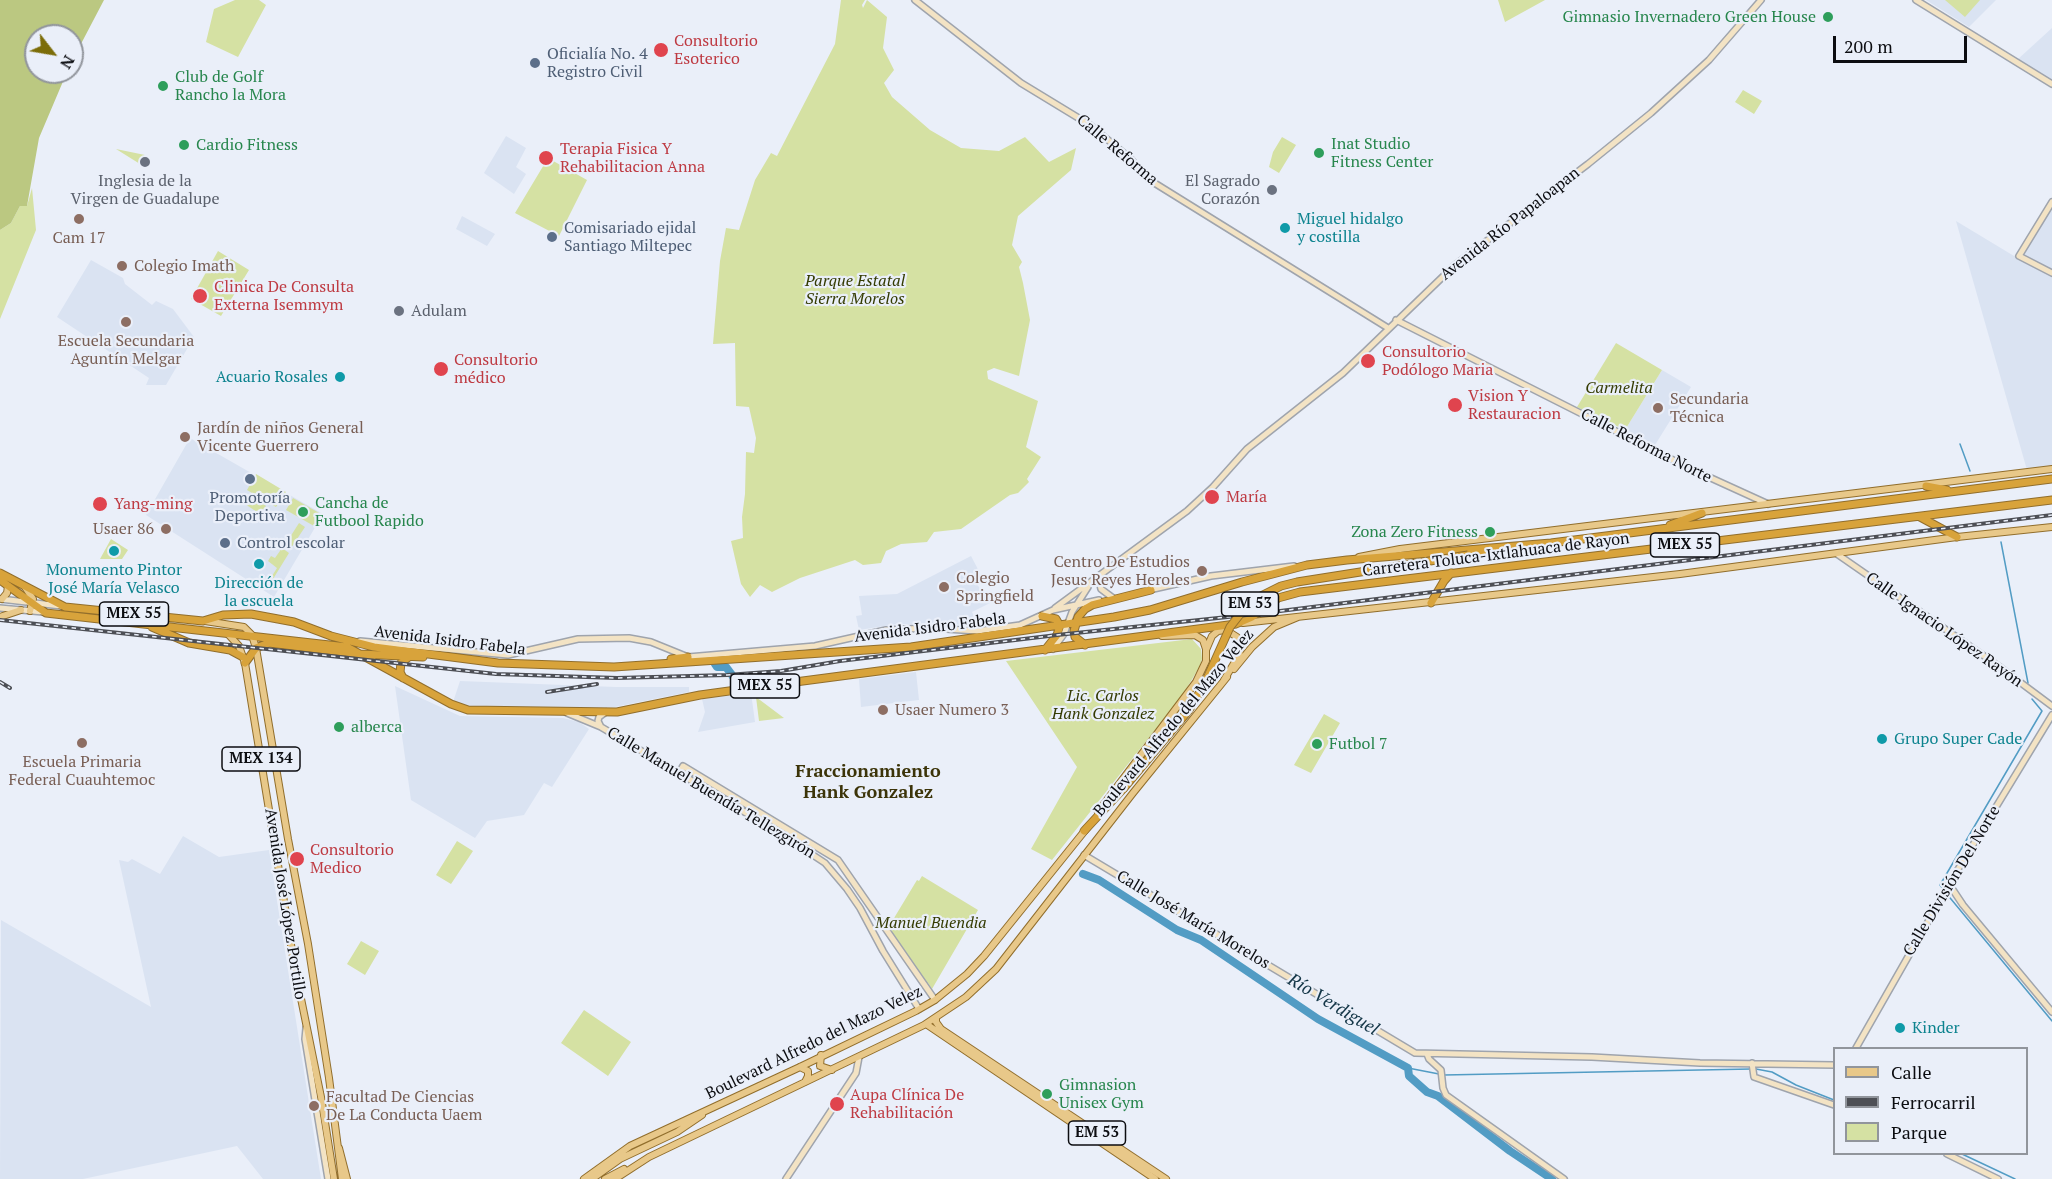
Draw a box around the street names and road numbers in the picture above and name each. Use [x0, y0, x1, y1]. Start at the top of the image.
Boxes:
street label: Calle Reforma [1073, 111, 1161, 189]
street label: Avenida Río Papaloapan [1436, 164, 1584, 284]
street label: Calle Reforma Norte [1577, 405, 1715, 487]
street label: Carretera Toluca-Ixtlahuaca de Rayon [1361, 529, 1631, 581]
road number: MEX 55 [1650, 533, 1720, 557]
street label: Calle Ignacio López Rayón [1862, 568, 2026, 692]
road number: EM 53 [1222, 592, 1278, 616]
road number: MEX 55 [100, 602, 168, 626]
street label: Avenida Isidro Fabela [853, 609, 1007, 647]
street label: Avenida Isidro Fabela [373, 622, 527, 660]
street label: Boulevard Alfredo del Mazo Velez [1090, 625, 1258, 821]
road number: MEX 55 [730, 674, 800, 698]
street label: Calle Manuel Buendía Tellezgirón [603, 723, 819, 863]
road number: MEX 134 [222, 747, 300, 771]
street label: Calle División Del Norte [1900, 802, 2004, 960]
street label: Avenida José López Portillo [260, 807, 310, 1001]
street label: Calle José María Morelos [1113, 867, 1273, 973]
street label: Boulevard Alfredo del Mazo Velez [703, 982, 925, 1104]
road number: EM 53 [1068, 1121, 1126, 1145]

